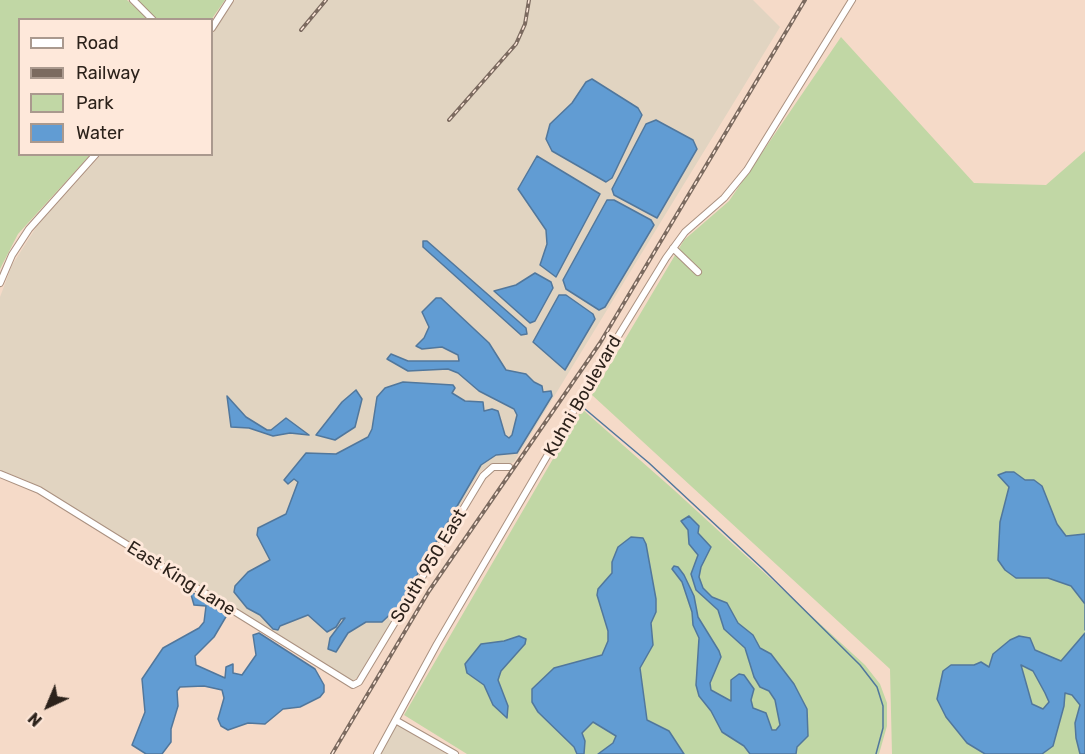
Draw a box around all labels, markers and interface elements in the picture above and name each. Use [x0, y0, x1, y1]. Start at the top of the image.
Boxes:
legend [18, 18, 213, 156]
text: Road [76, 32, 119, 54]
text: Railway [76, 62, 140, 84]
text: Park [76, 92, 113, 114]
text: Water [76, 122, 124, 144]
street label: Kuhni Boulevard [540, 332, 626, 460]
street label: South 950 East [387, 505, 471, 627]
street label: East King Lane [123, 537, 239, 621]
north arrow [18, 676, 78, 736]
text: N [24, 708, 46, 730]

